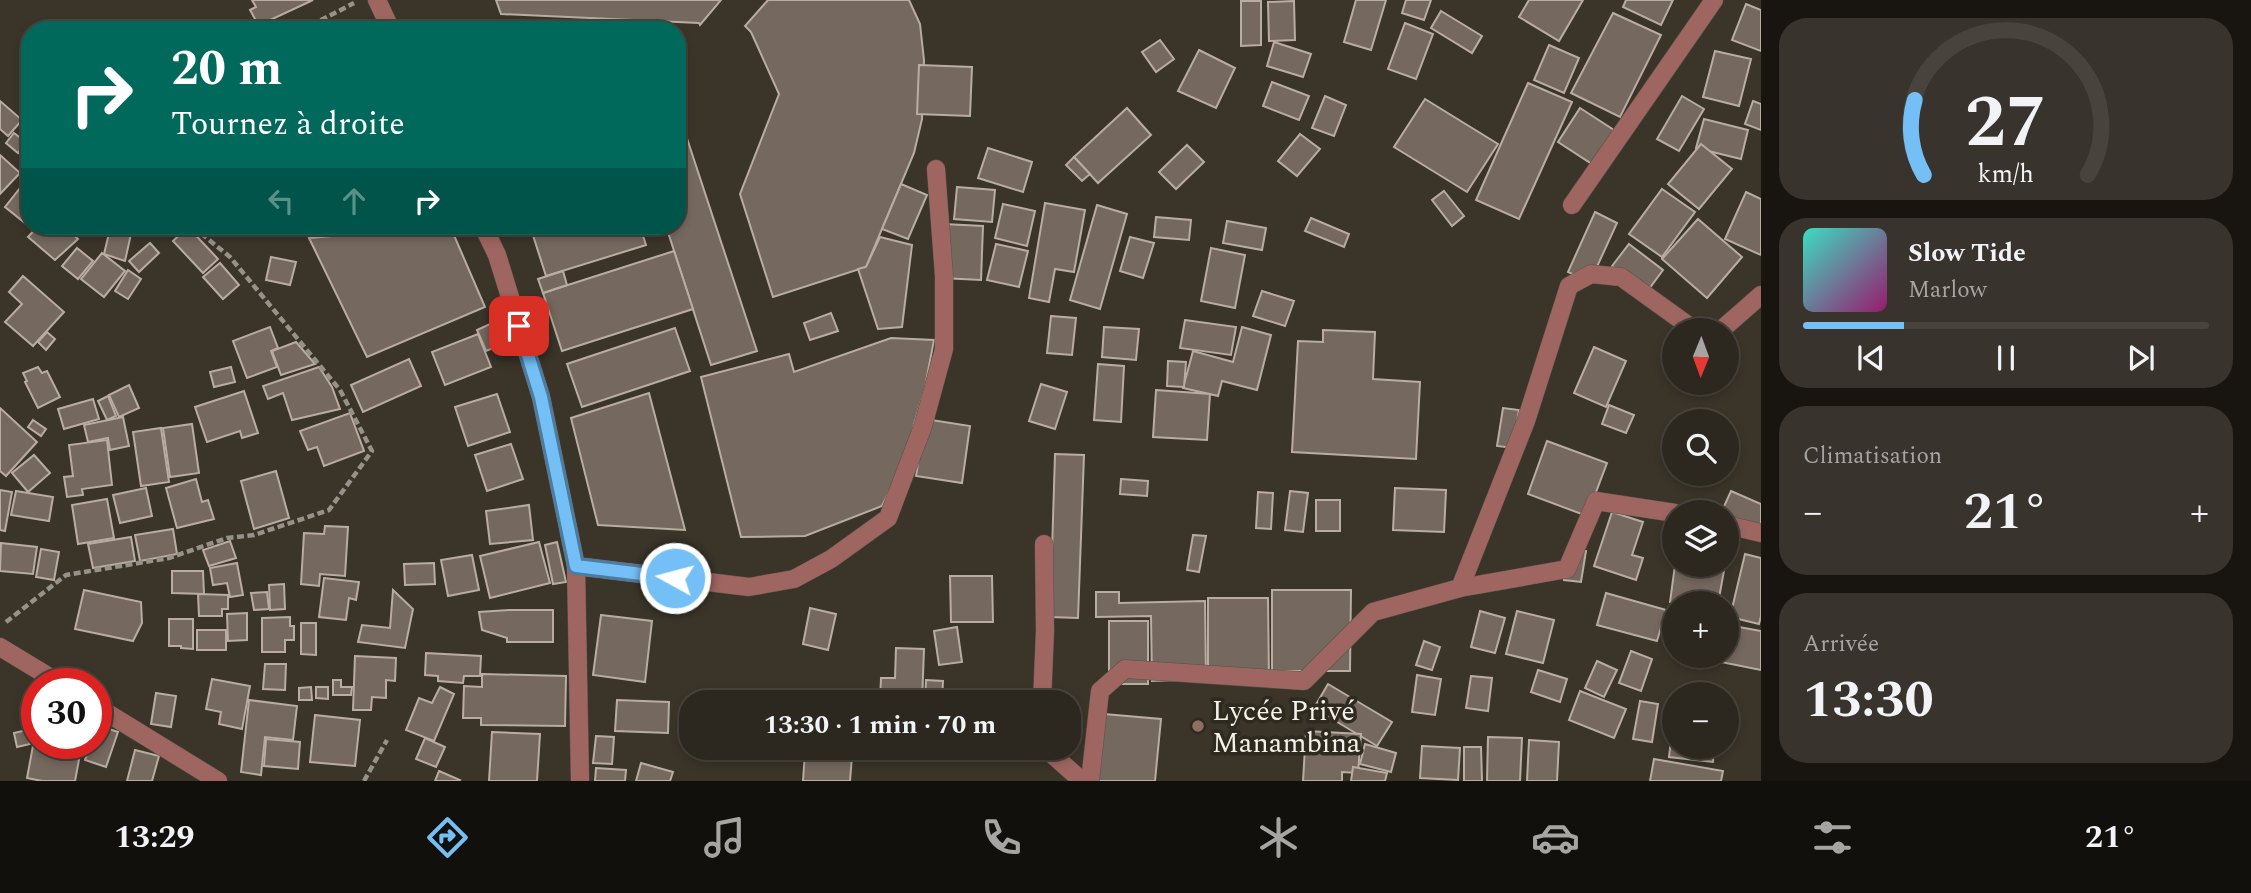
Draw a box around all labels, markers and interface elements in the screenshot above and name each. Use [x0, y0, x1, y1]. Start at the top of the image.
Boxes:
text: 20 m [171, 32, 282, 107]
icon: right [56, 49, 147, 140]
text: 27 [1965, 68, 2047, 179]
text: Tournez à droite [171, 100, 405, 149]
text: km/h [1978, 156, 2034, 194]
icon: left [262, 182, 300, 220]
icon: ahead [335, 182, 373, 220]
icon: right [408, 182, 446, 220]
text: Slow Tide [1908, 233, 2026, 273]
text: Marlow [1908, 273, 1987, 308]
pin [489, 296, 549, 356]
icon: arrive [500, 307, 538, 345]
north arrow [1662, 318, 1740, 396]
map controls [1662, 318, 1739, 759]
icon: previous [1852, 339, 1890, 377]
icon: pause [1987, 339, 2025, 377]
icon: next [2122, 339, 2160, 377]
button: search [1662, 409, 1739, 486]
text: Climatisation [1803, 439, 1942, 474]
text: 21° [1964, 473, 2048, 552]
text: − [1803, 484, 1822, 542]
text: + [2190, 484, 2209, 542]
button: layers [1662, 500, 1739, 577]
position arrow [638, 541, 712, 615]
button: + [1662, 591, 1739, 668]
text: Arrivée [1803, 627, 1879, 662]
text: 13:30 [1803, 661, 1934, 740]
speed limit sign: 30 [21, 668, 112, 759]
button: − [1662, 682, 1739, 759]
place label: Lycée Privé Manambina [1212, 690, 1361, 765]
text: 13:30 · 1 min · 70 m [764, 705, 996, 745]
marker: Lycée Privé Manambina [1190, 718, 1206, 734]
text: 13:29 [114, 813, 194, 862]
icon: directions [423, 813, 472, 862]
icon: music [700, 813, 749, 862]
icon: phone [977, 813, 1026, 862]
icon: climate [1254, 813, 1303, 862]
icon: car [1531, 813, 1580, 862]
icon: filters [1808, 813, 1857, 862]
text: 21° [2085, 813, 2137, 862]

